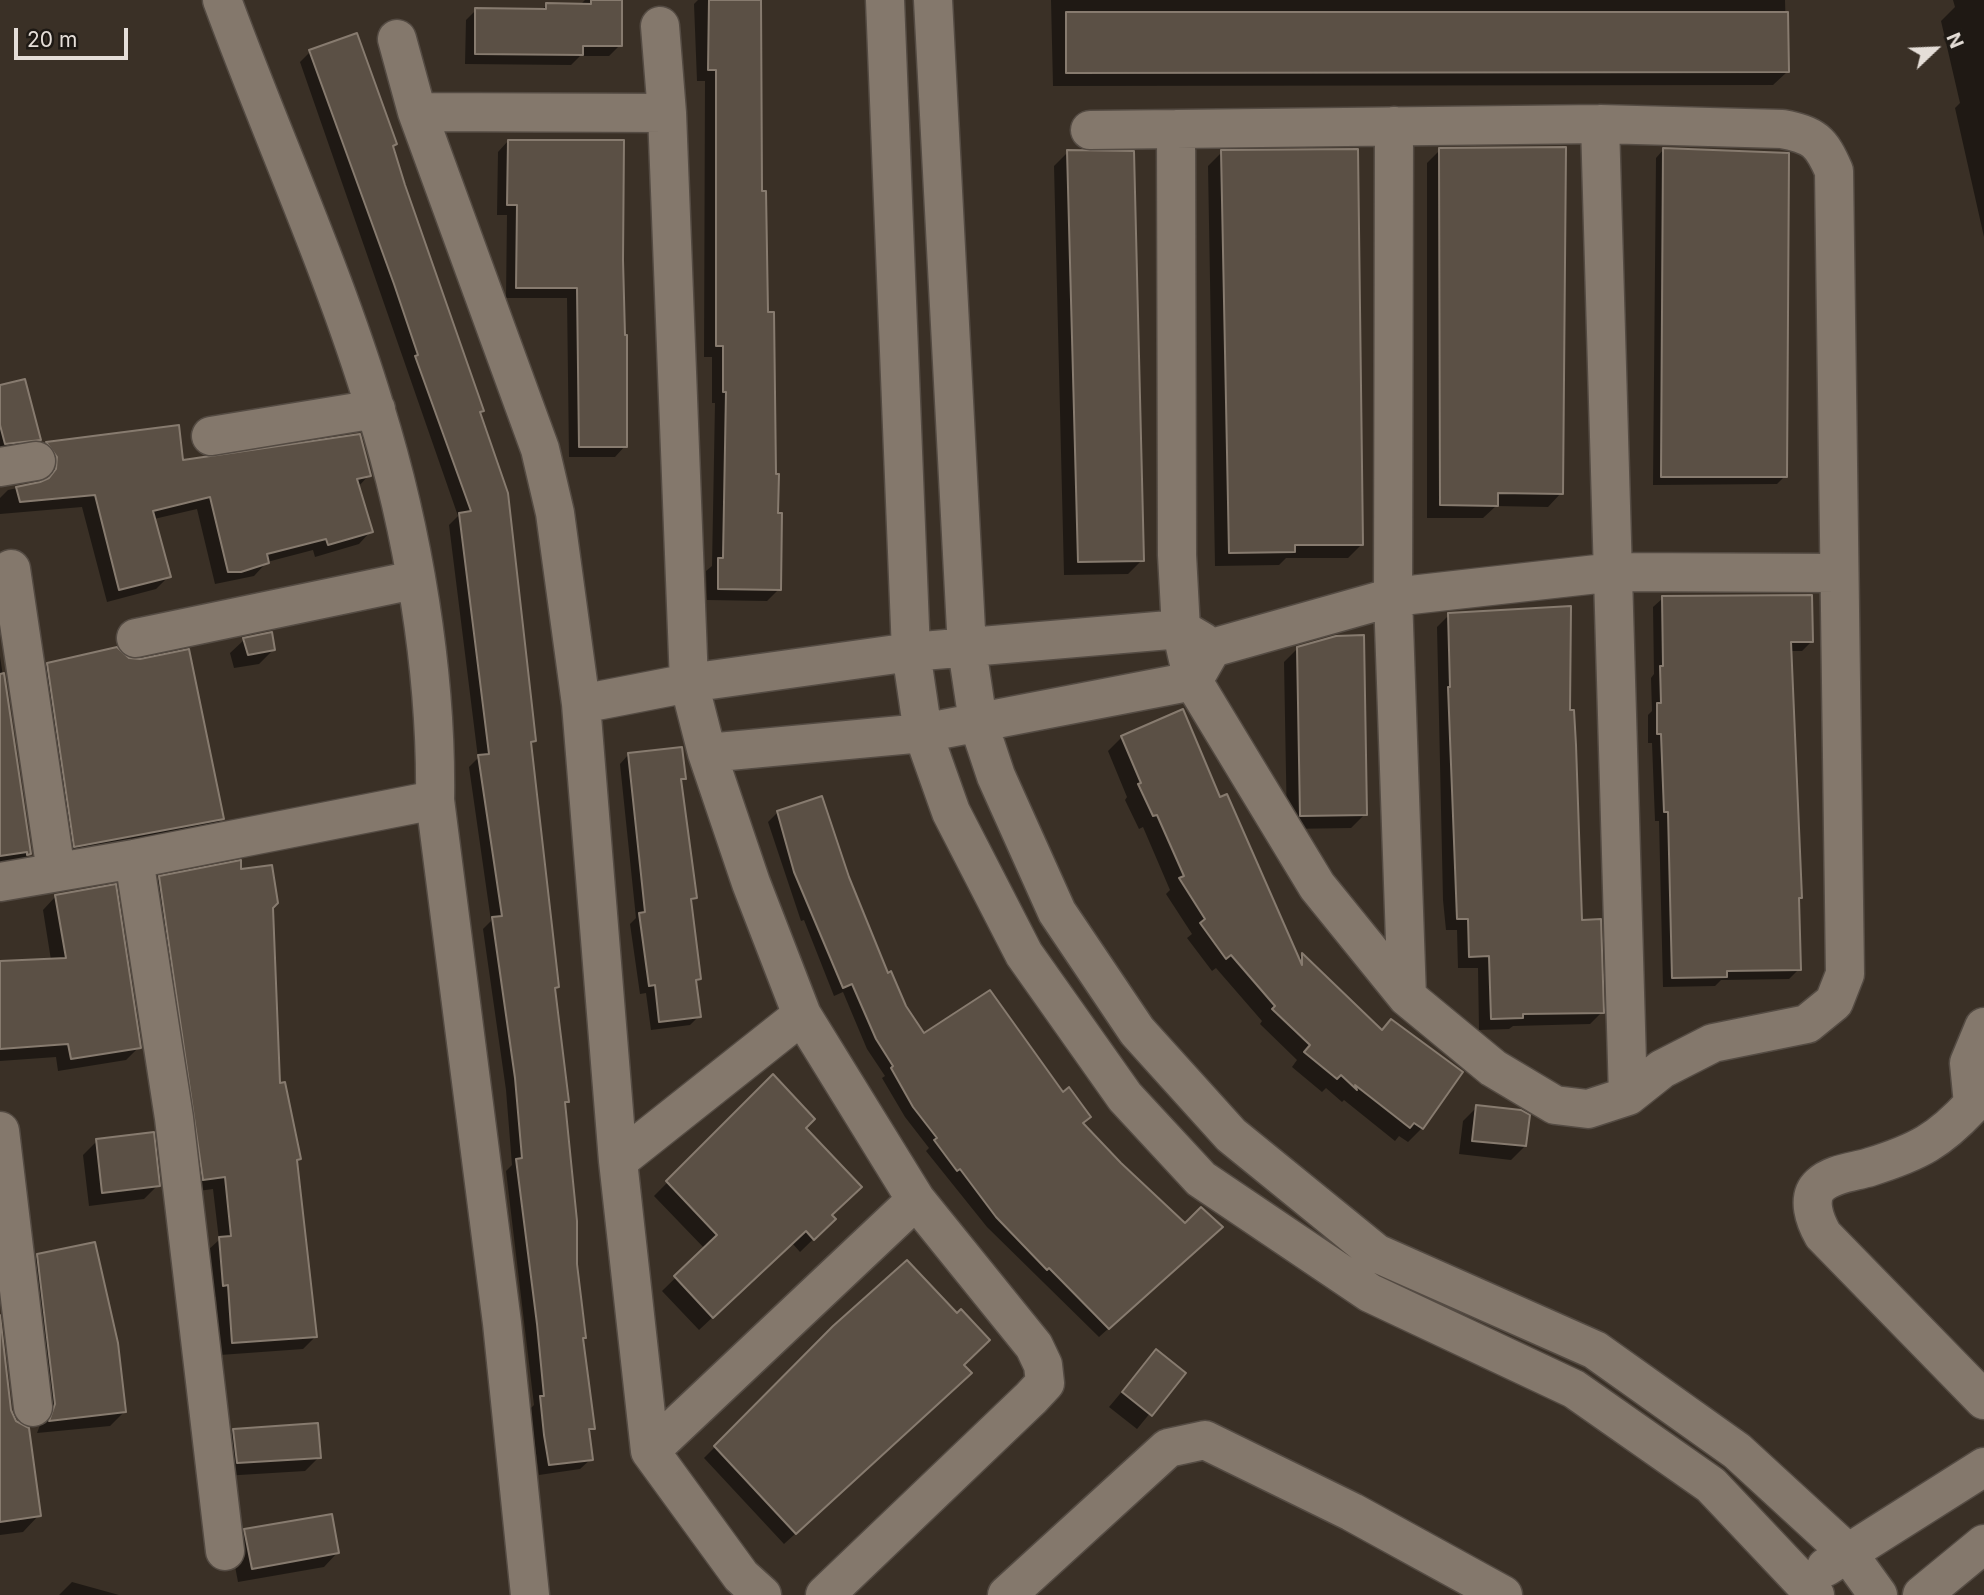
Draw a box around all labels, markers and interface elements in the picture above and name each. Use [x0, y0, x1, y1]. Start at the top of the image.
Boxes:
scale bar [18, 14, 131, 58]
north arrow [1900, 14, 1970, 84]
text: 20 m [27, 27, 77, 52]
text: N [1941, 29, 1968, 52]

